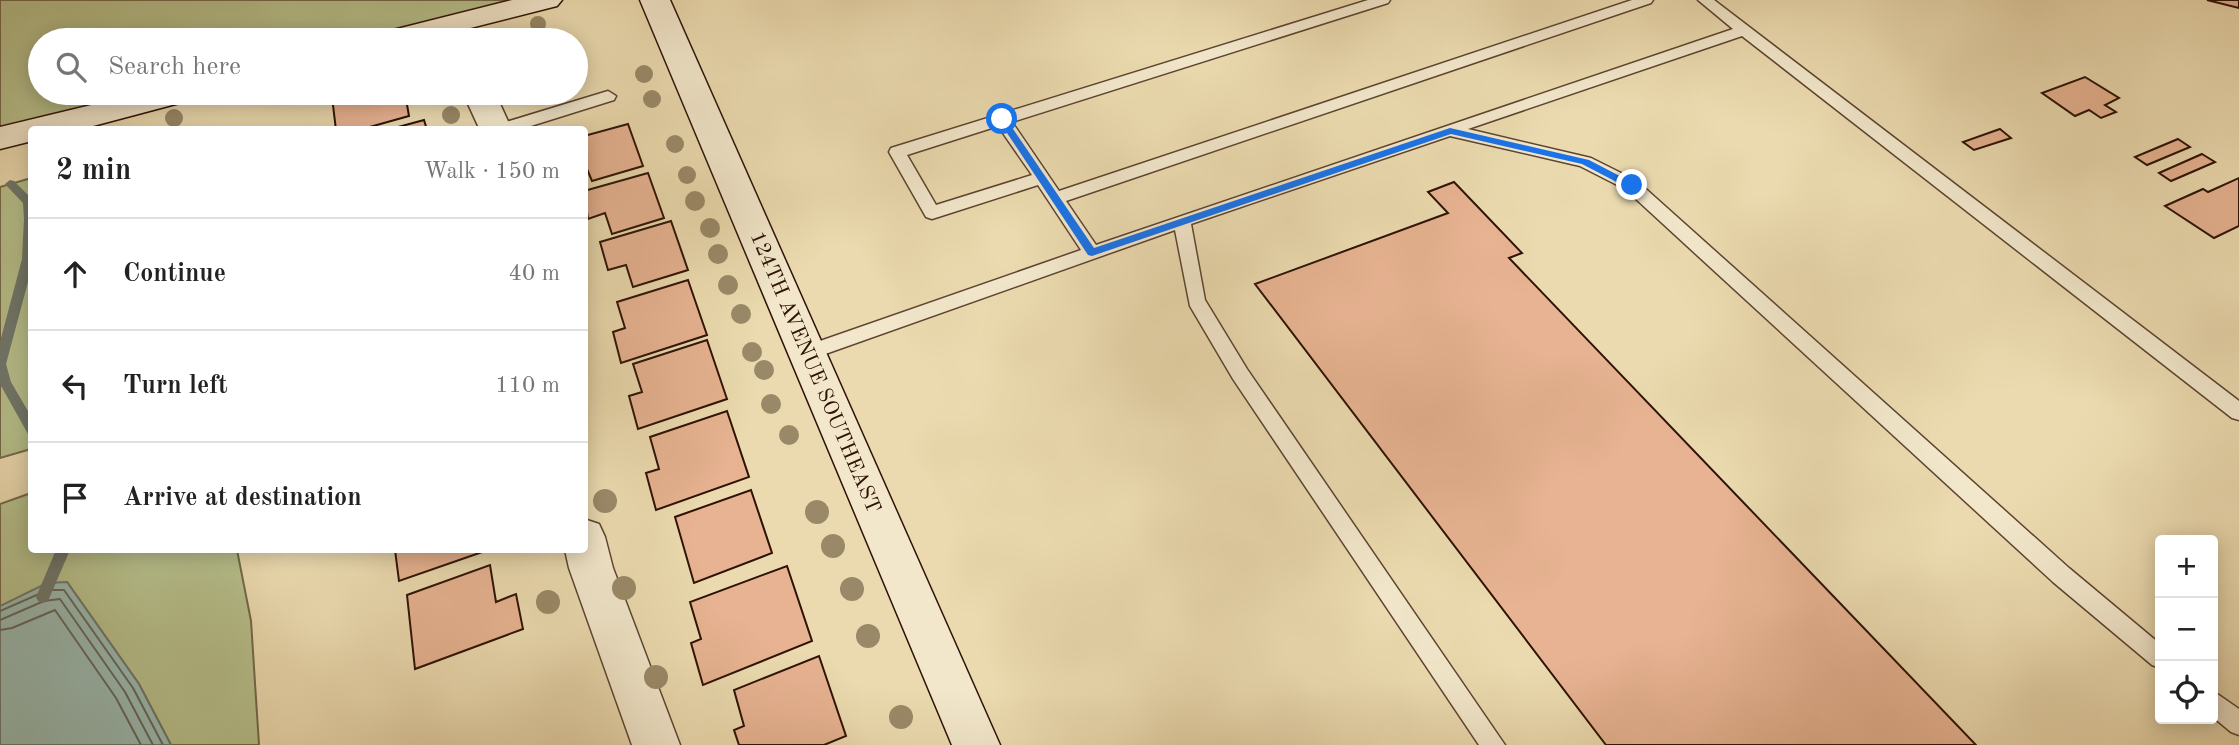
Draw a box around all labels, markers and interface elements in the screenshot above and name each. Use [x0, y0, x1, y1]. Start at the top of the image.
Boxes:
search box [28, 28, 588, 105]
icon: search [52, 48, 90, 86]
text: Search here [108, 54, 241, 80]
route start [986, 103, 1017, 134]
text: 2 min [56, 156, 131, 186]
text: Walk · 150 m [424, 160, 560, 183]
route end [1616, 169, 1647, 200]
street label: 124TH AVENUE SOUTHEAST [746, 229, 884, 517]
icon: ahead [56, 255, 94, 293]
text: Continue [123, 261, 226, 287]
text: 40 m [509, 262, 560, 285]
icon: left [56, 367, 94, 405]
text: Turn left [123, 373, 228, 399]
text: 110 m [495, 374, 560, 397]
icon: arrive [56, 479, 94, 517]
text: Arrive at destination [123, 485, 362, 511]
map controls [2155, 535, 2218, 724]
button: + [2155, 535, 2218, 598]
button: − [2155, 598, 2218, 661]
button: locate [2155, 661, 2218, 724]

